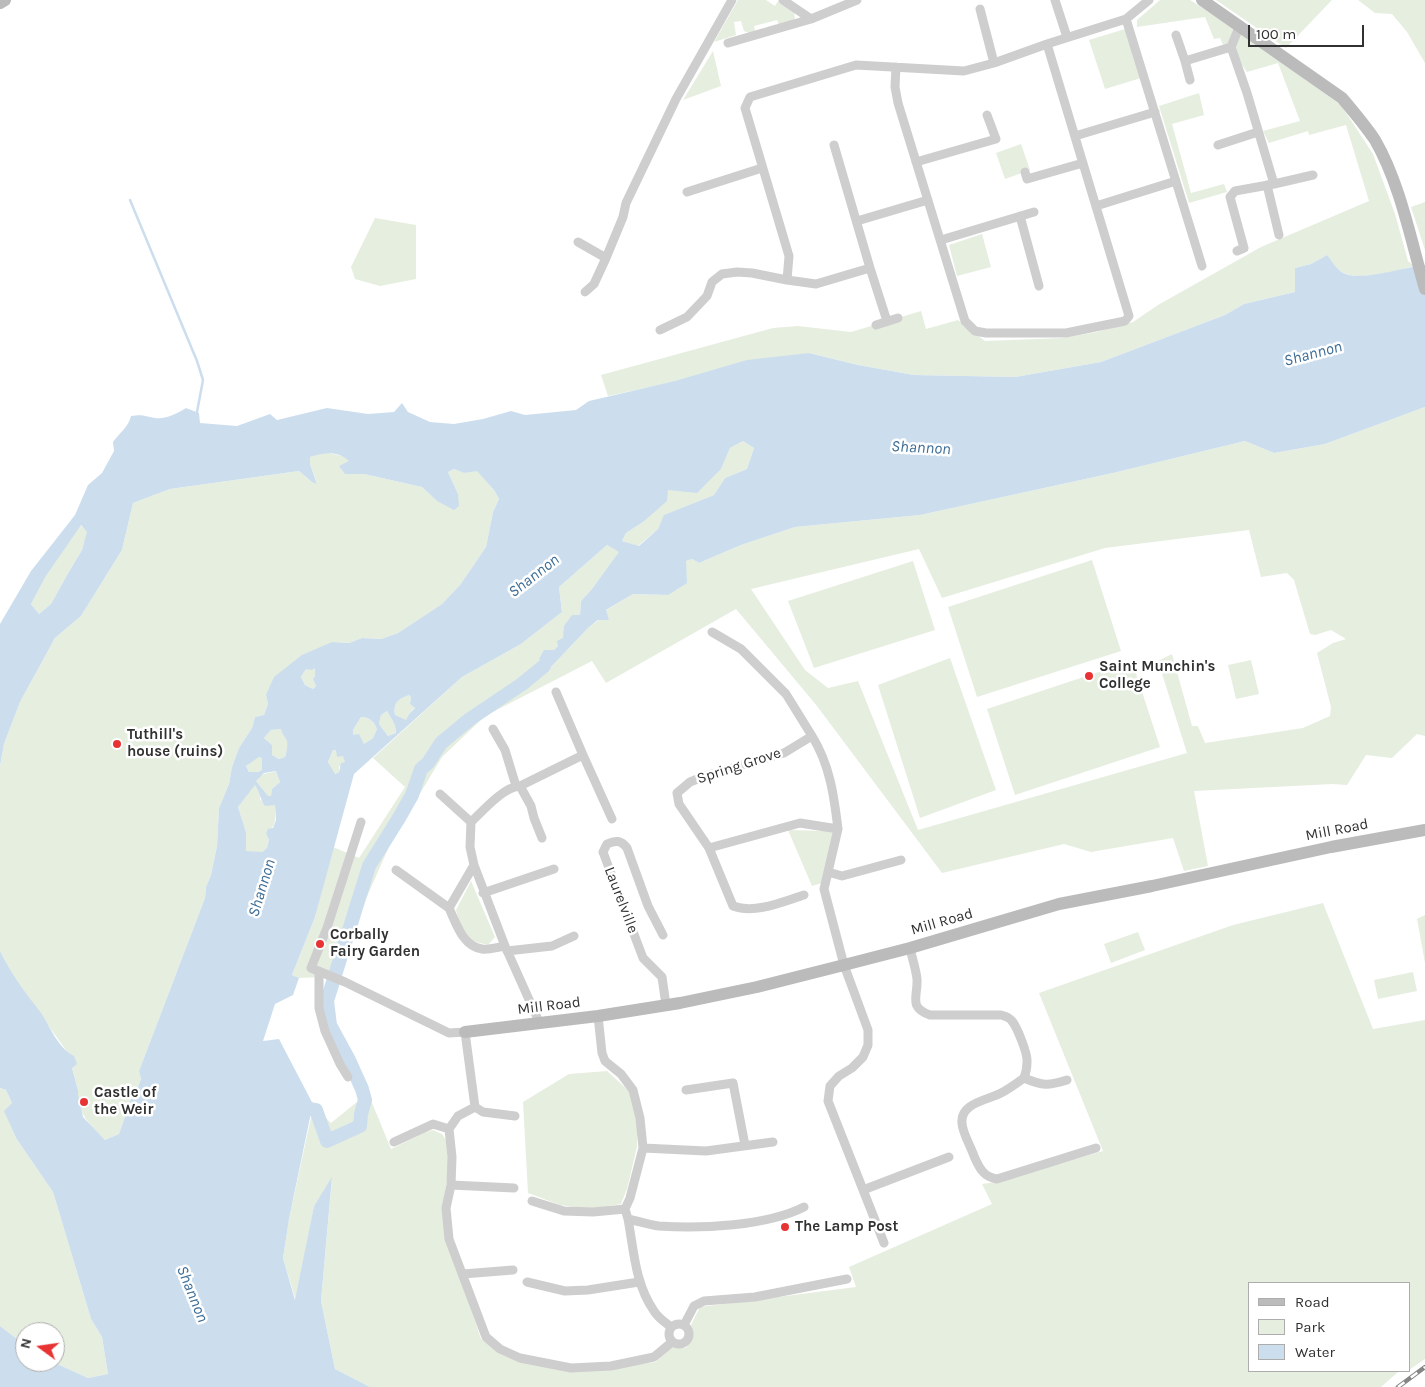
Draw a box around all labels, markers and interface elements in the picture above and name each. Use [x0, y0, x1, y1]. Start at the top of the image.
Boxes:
scale bar [1250, 15, 1366, 47]
text: 100 m [1256, 25, 1296, 43]
water label: Shannon [1282, 337, 1344, 371]
water label: Shannon [891, 437, 951, 459]
water label: Shannon [505, 550, 563, 602]
place label: Saint Munchin's College [1099, 658, 1215, 693]
marker: Saint Munchin's College [1083, 670, 1095, 682]
place label: Tuthill's house (ruins) [127, 726, 223, 761]
marker: Tuthill's house (ruins) [111, 738, 123, 750]
street label: Spring Grove [695, 744, 783, 788]
street label: Mill Road [1304, 815, 1370, 845]
water label: Shannon [244, 857, 280, 919]
street label: Laurelville [600, 864, 642, 936]
street label: Mill Road [909, 905, 975, 939]
place label: Corbally Fairy Garden [330, 926, 420, 961]
marker: Corbally Fairy Garden [314, 938, 326, 950]
street label: Mill Road [516, 993, 582, 1019]
place label: Castle of the Weir [94, 1084, 156, 1119]
marker: Castle of the Weir [78, 1096, 90, 1108]
place label: The Lamp Post [795, 1218, 898, 1236]
marker: The Lamp Post [779, 1221, 791, 1233]
water label: Shannon [172, 1263, 212, 1325]
legend [1248, 1282, 1410, 1372]
text: Road [1295, 1293, 1330, 1311]
text: Park [1295, 1318, 1325, 1336]
north arrow [15, 1322, 65, 1372]
text: N [16, 1337, 35, 1350]
text: Water [1295, 1343, 1335, 1361]

